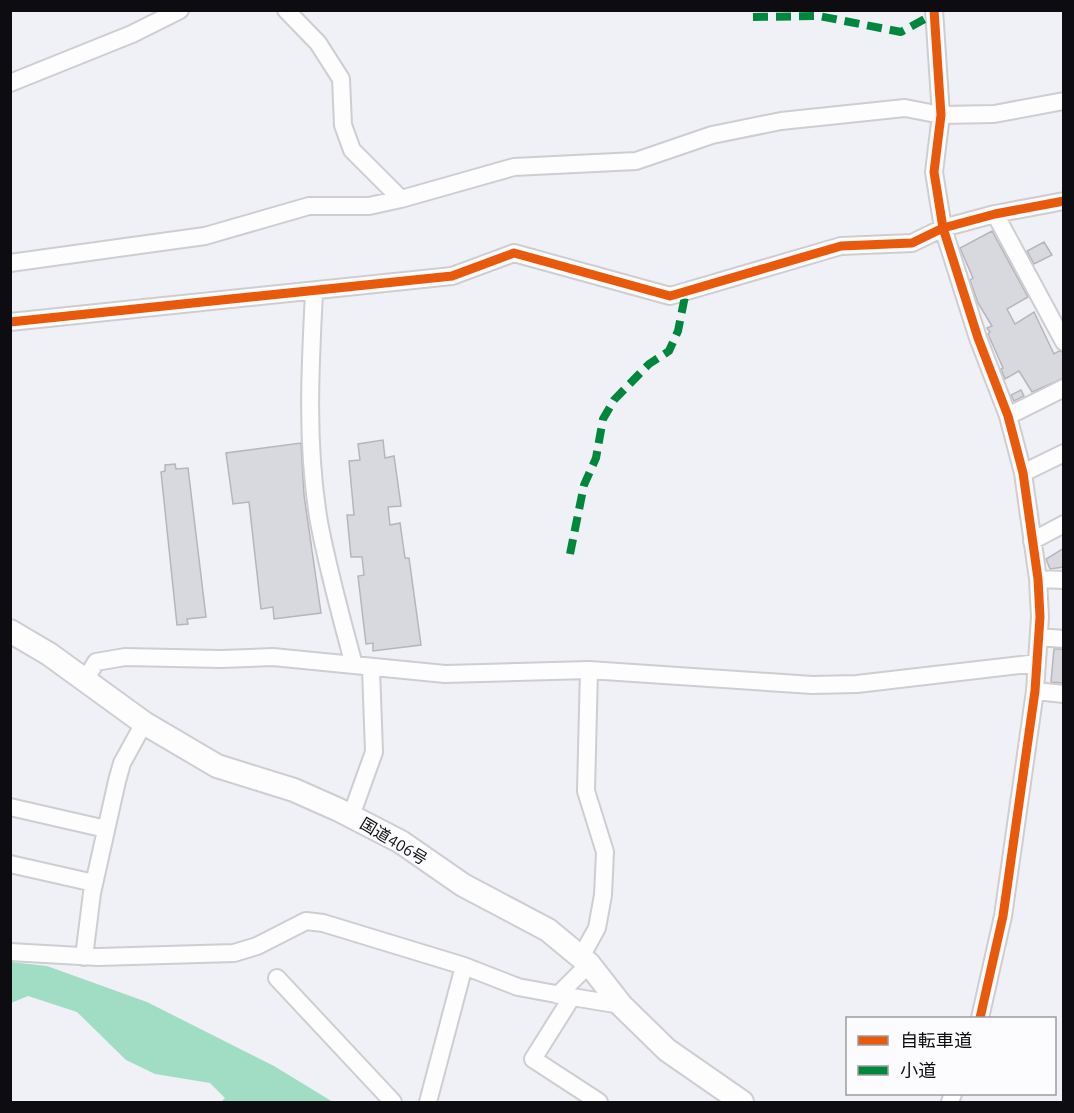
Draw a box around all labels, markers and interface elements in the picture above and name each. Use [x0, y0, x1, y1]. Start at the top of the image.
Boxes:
street label: 国道406号 [357, 814, 431, 868]
legend [846, 1017, 1056, 1095]
text: 自転車道 [900, 1030, 972, 1050]
text: 小道 [900, 1060, 936, 1080]

